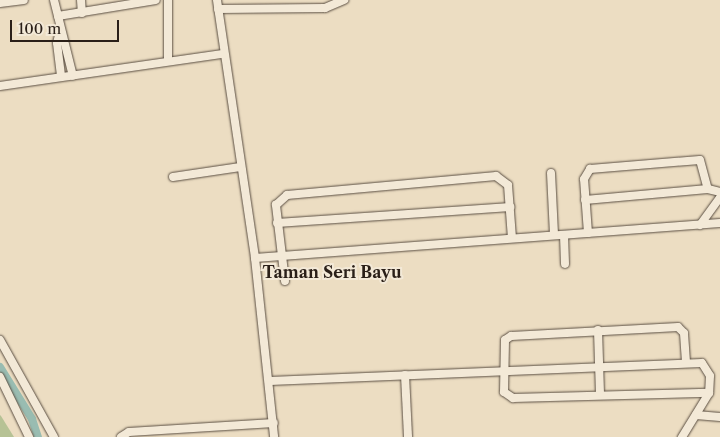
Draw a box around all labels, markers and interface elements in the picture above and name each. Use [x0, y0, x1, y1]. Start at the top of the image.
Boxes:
scale bar [12, 10, 121, 42]
text: 100 m [18, 19, 61, 38]
district label: Taman Seri Bayu [262, 262, 402, 282]

